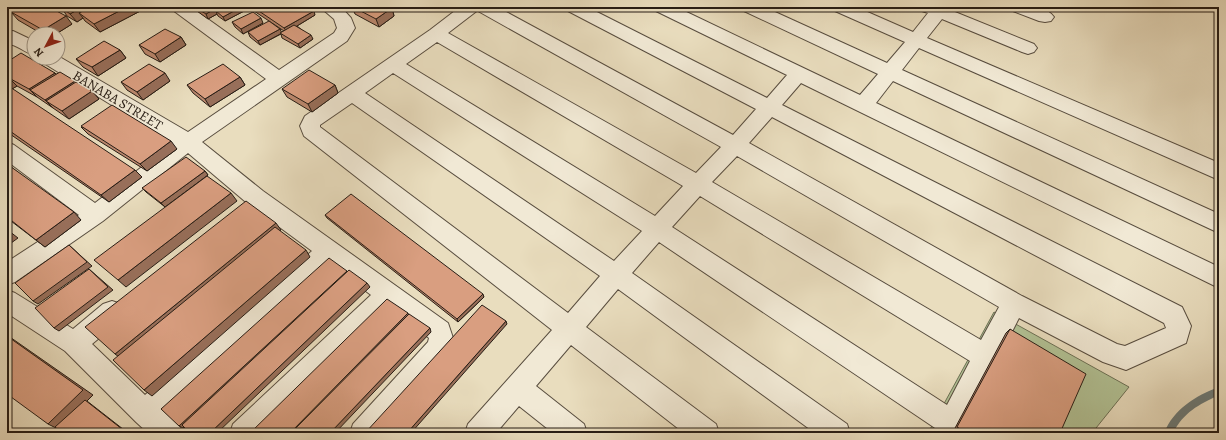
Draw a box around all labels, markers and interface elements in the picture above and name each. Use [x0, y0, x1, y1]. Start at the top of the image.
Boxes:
north arrow [26, 26, 66, 66]
text: N [31, 44, 47, 60]
street label: BANABA STREET [69, 66, 167, 135]

